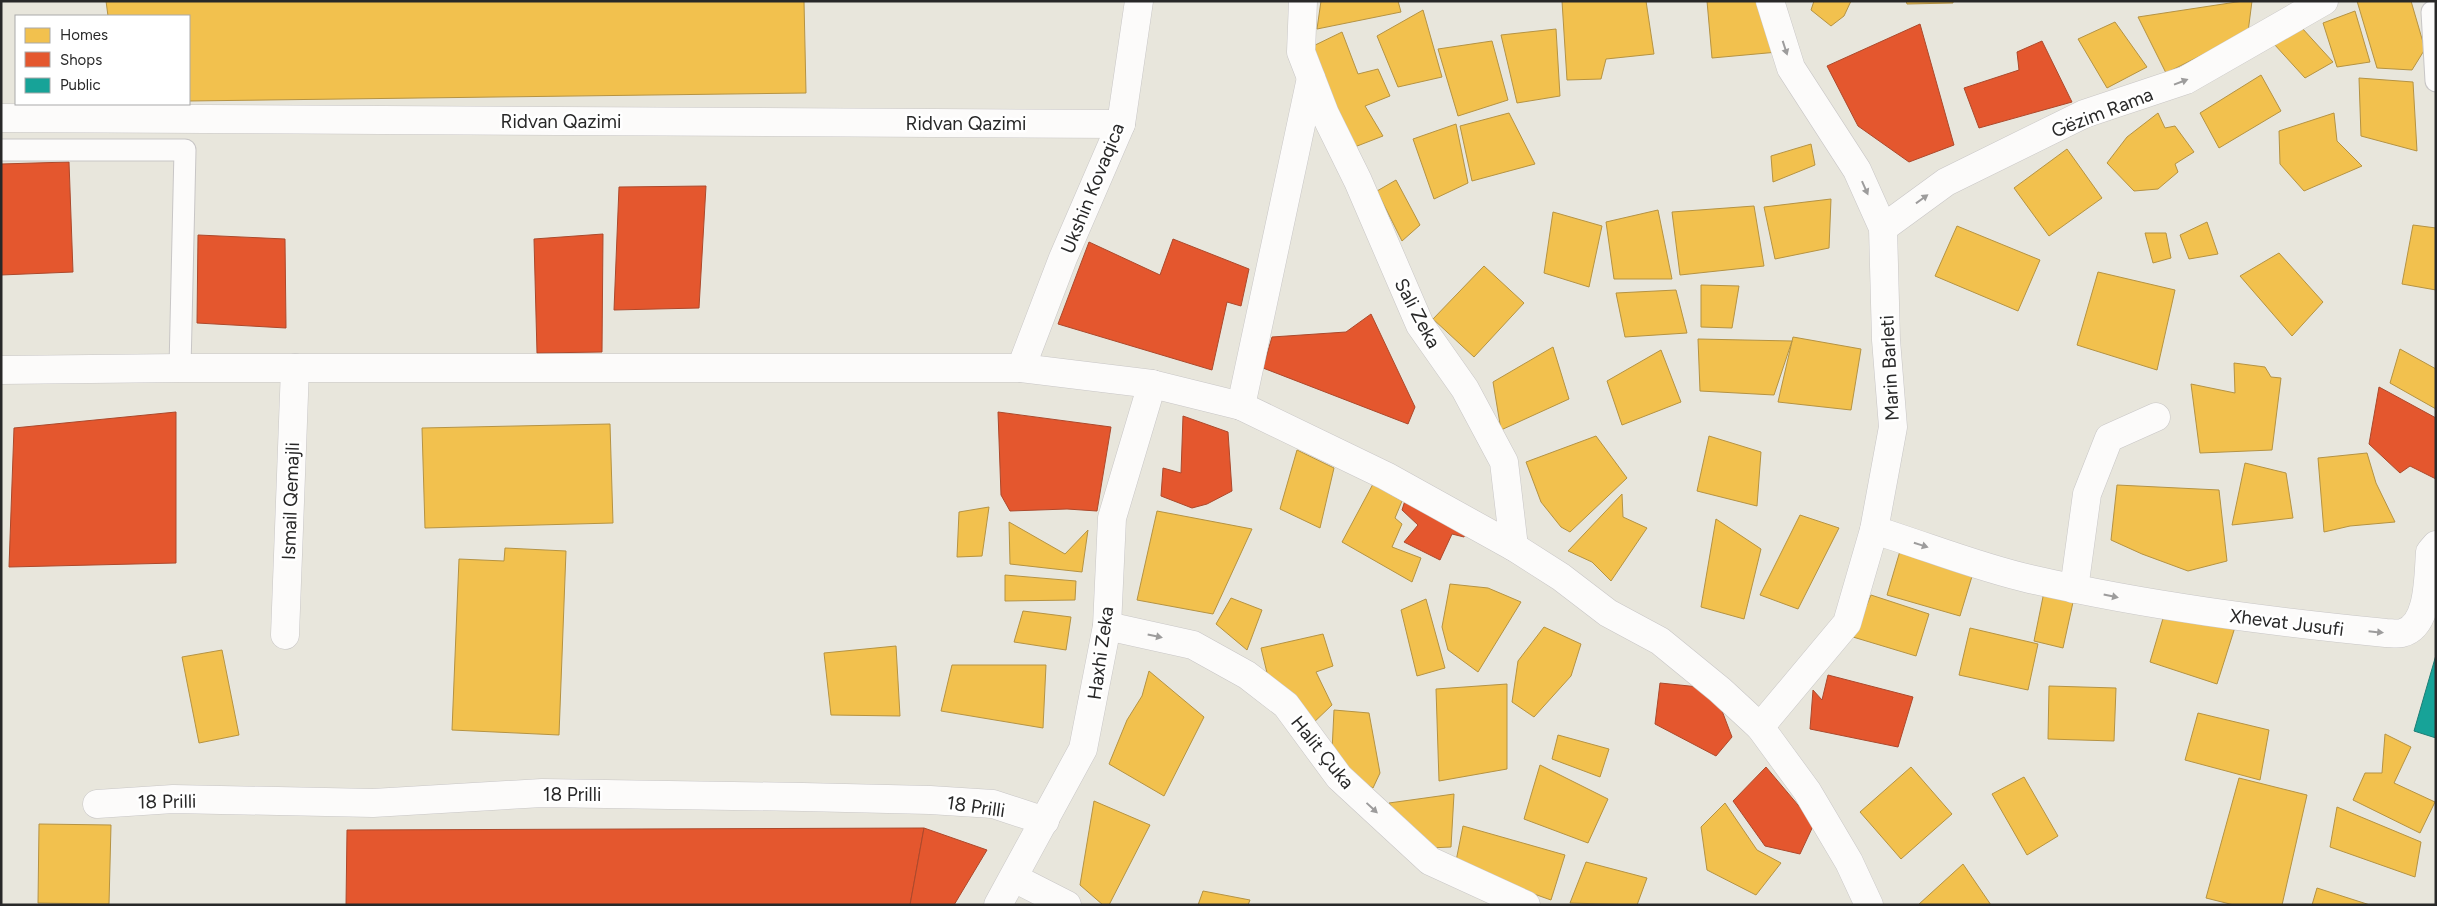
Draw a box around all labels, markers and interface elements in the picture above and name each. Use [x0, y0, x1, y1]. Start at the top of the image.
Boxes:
legend [15, 15, 190, 105]
text: Homes [60, 26, 108, 44]
one-way arrow [1782, 40, 1789, 55]
text: Shops [60, 51, 102, 69]
text: Public [60, 76, 101, 94]
one-way arrow [2174, 78, 2189, 86]
street label: Gëzim Rama [2048, 83, 2156, 142]
street label: Ridvan Qazimi [501, 110, 621, 133]
street label: Ridvan Qazimi [906, 112, 1026, 135]
street label: Ukshin Kovaqica [1056, 120, 1129, 257]
one-way arrow [1862, 181, 1870, 195]
one-way arrow [1916, 194, 1929, 204]
street label: Sali Zeka [1390, 274, 1446, 352]
street label: Marin Barleti [1875, 315, 1904, 421]
street label: Ismail Qemajli [277, 442, 304, 560]
one-way arrow [1913, 542, 1928, 549]
one-way arrow [2104, 593, 2120, 601]
street label: Xhevat Jusufi [2229, 604, 2345, 641]
street label: Haxhi Zeka [1083, 605, 1118, 701]
one-way arrow [2369, 628, 2385, 636]
one-way arrow [1147, 632, 1162, 640]
street label: Halit Çuka [1286, 711, 1359, 794]
street label: 18 Prilli [543, 783, 601, 806]
street label: 18 Prilli [137, 789, 197, 814]
street label: 18 Prilli [945, 791, 1007, 822]
one-way arrow [1366, 802, 1379, 813]

